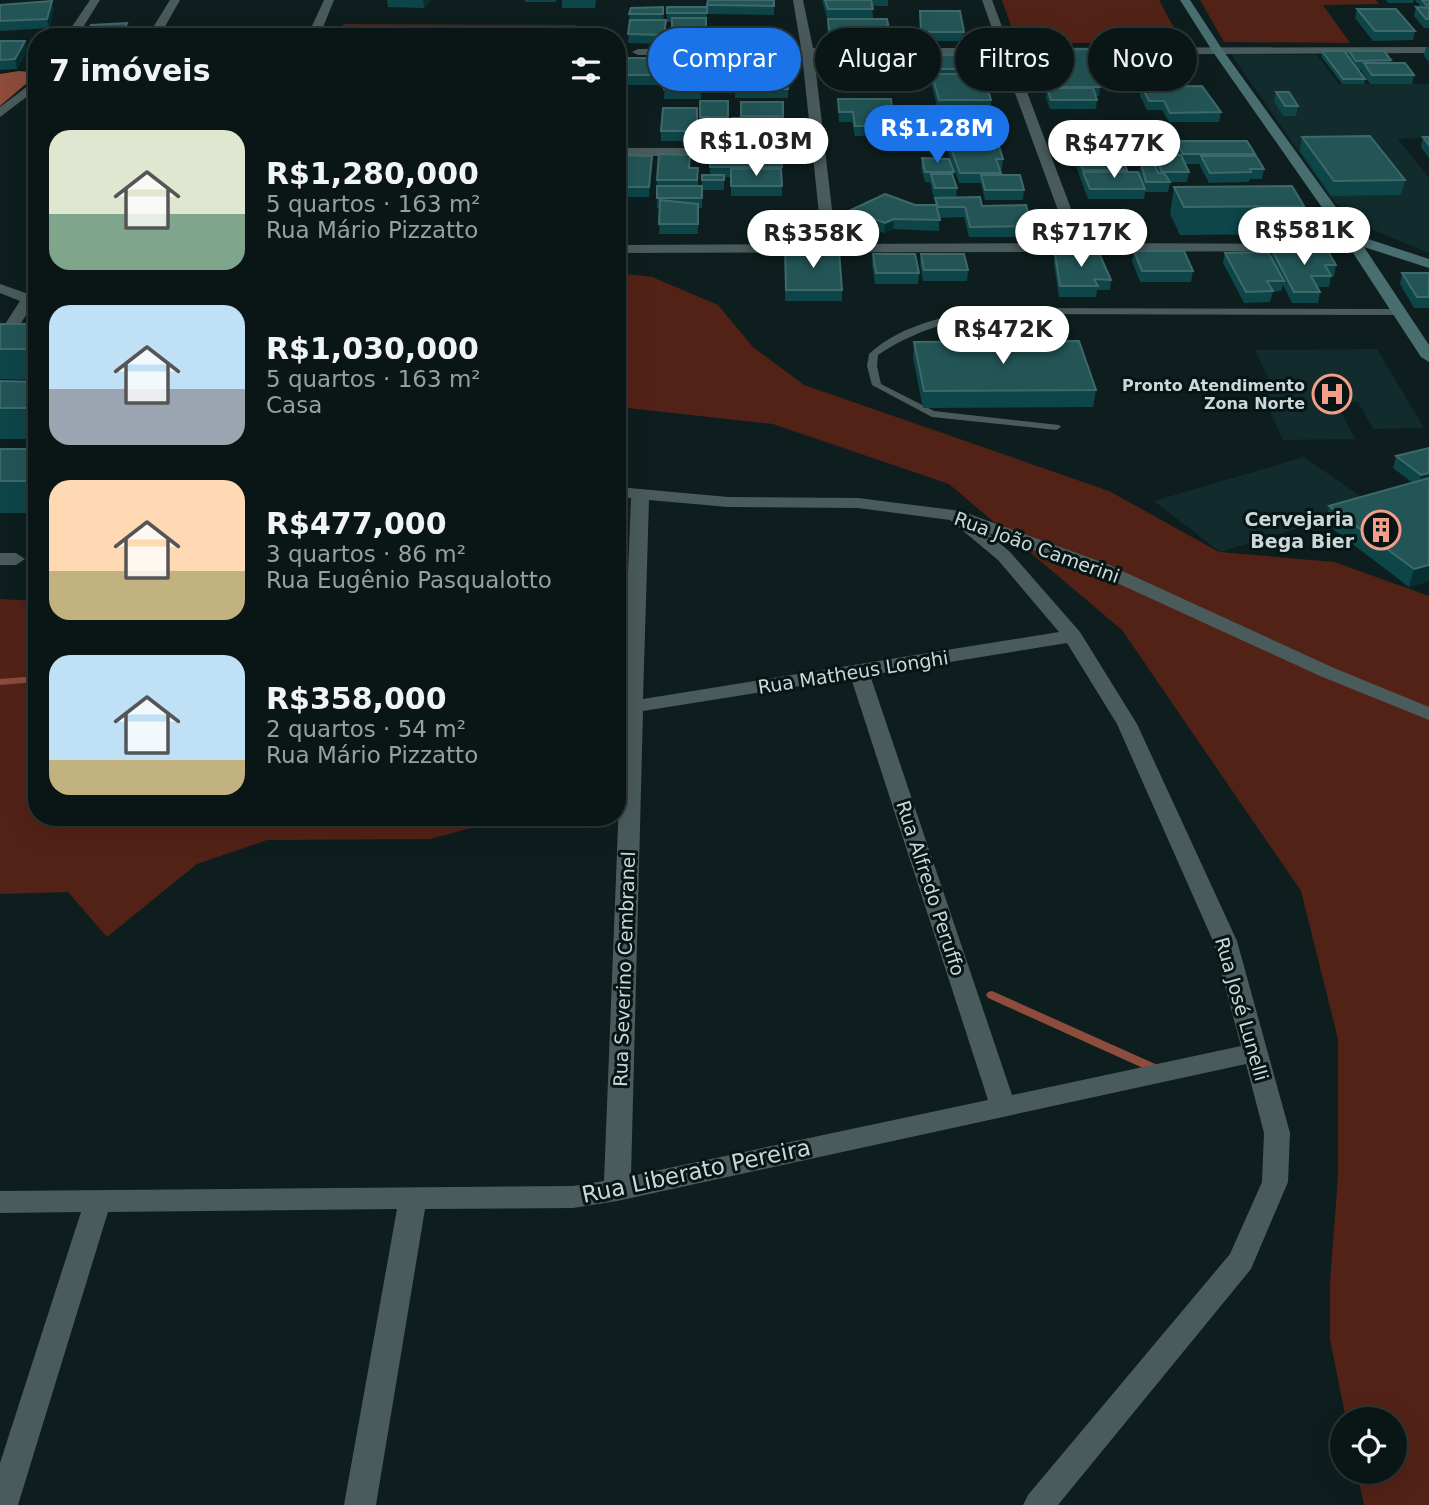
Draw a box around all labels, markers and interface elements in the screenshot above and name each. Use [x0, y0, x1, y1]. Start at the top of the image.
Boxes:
chip: Comprar [648, 28, 801, 91]
chip: Alugar [815, 28, 941, 91]
chip: Filtros [955, 28, 1074, 91]
chip: Novo [1088, 28, 1197, 91]
icon: filters [567, 51, 605, 89]
text: 7 imóveis [49, 53, 211, 88]
pin: R$1.28M [872, 106, 1002, 165]
text: R$1.28M [880, 115, 994, 141]
pin: R$1.03M [691, 118, 821, 178]
pin: R$477K [1057, 120, 1171, 180]
text: R$1.03M [699, 128, 813, 154]
text: R$477K [1064, 130, 1164, 156]
text: R$1,280,000 [266, 156, 479, 191]
icon: home [105, 158, 189, 242]
text: 5 quartos · 163 m² [266, 191, 481, 217]
pin: R$581K [1247, 208, 1361, 267]
pin: R$358K [756, 210, 870, 270]
pin: R$717K [1024, 210, 1138, 269]
text: Rua Mário Pizzatto [266, 217, 478, 243]
text: R$581K [1254, 217, 1354, 243]
text: R$717K [1031, 219, 1131, 245]
text: R$358K [763, 220, 863, 246]
pin: R$472K [946, 306, 1060, 366]
text: R$472K [953, 316, 1053, 342]
text: R$1,030,000 [266, 331, 479, 366]
icon: home [105, 333, 189, 417]
text: 5 quartos · 163 m² [266, 366, 481, 392]
hospital icon: Pronto Atendimento Zona Norte [1311, 373, 1353, 415]
place label: Pronto Atendimento Zona Norte [1122, 376, 1305, 413]
text: Casa [266, 392, 322, 418]
text: R$477,000 [266, 506, 447, 541]
street label: Rua João Camerini [951, 507, 1123, 587]
icon: home [105, 508, 189, 592]
place label: Cervejaria Bega Bier [1244, 508, 1355, 552]
building icon: Cervejaria Bega Bier [1360, 509, 1402, 551]
text: 3 quartos · 86 m² [266, 541, 466, 567]
text: Rua Eugênio Pasqualotto [266, 567, 552, 593]
street label: Rua Matheus Longhi [756, 646, 950, 698]
text: R$358,000 [266, 681, 447, 716]
icon: home [105, 683, 189, 767]
text: 2 quartos · 54 m² [266, 716, 466, 742]
text: Rua Mário Pizzatto [266, 742, 478, 768]
street label: Rua Alfredo Peruffo [892, 798, 970, 978]
street label: Rua Severino Cembranel [609, 851, 639, 1087]
street label: Rua José Lunelli [1211, 934, 1273, 1084]
street label: Rua Liberato Pereira [579, 1134, 813, 1208]
map controls [1330, 1407, 1407, 1484]
button: locate [1330, 1407, 1407, 1484]

